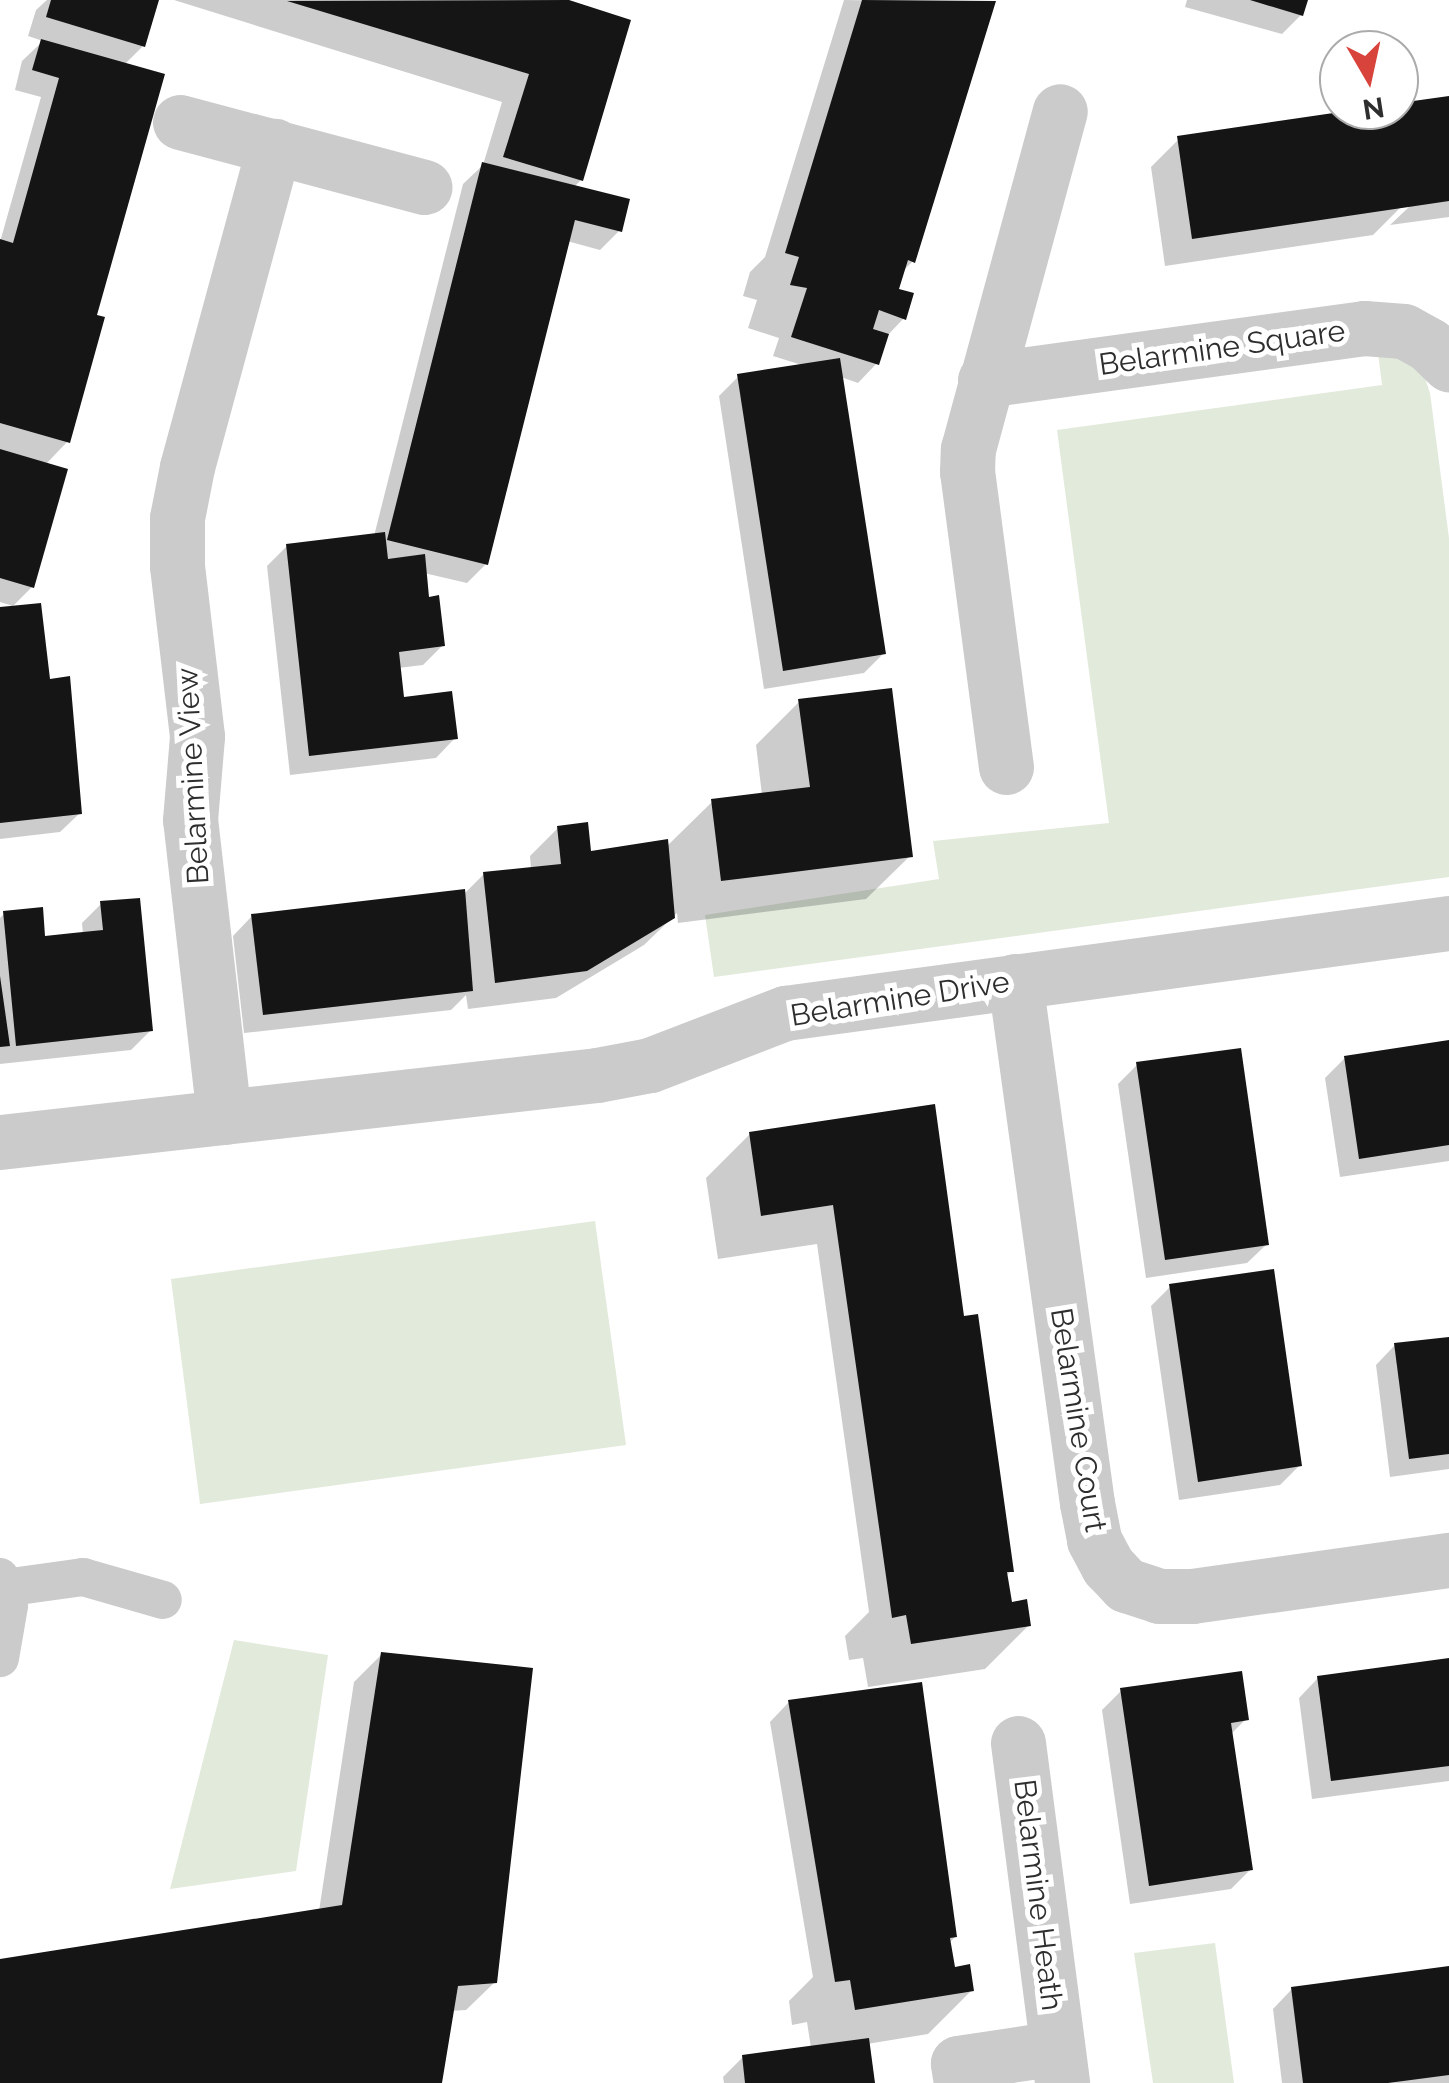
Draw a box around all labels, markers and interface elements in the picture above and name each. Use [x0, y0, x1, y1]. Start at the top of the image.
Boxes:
north arrow [1319, 30, 1419, 130]
text: N [1360, 90, 1387, 126]
street label: Belarmine Square [1097, 313, 1347, 383]
street label: Belarmine View [169, 666, 217, 886]
street label: Belarmine Drive [788, 964, 1012, 1034]
street label: Belarmine Court [1043, 1305, 1113, 1535]
street label: Belarmine Heath [1006, 1777, 1070, 2013]

